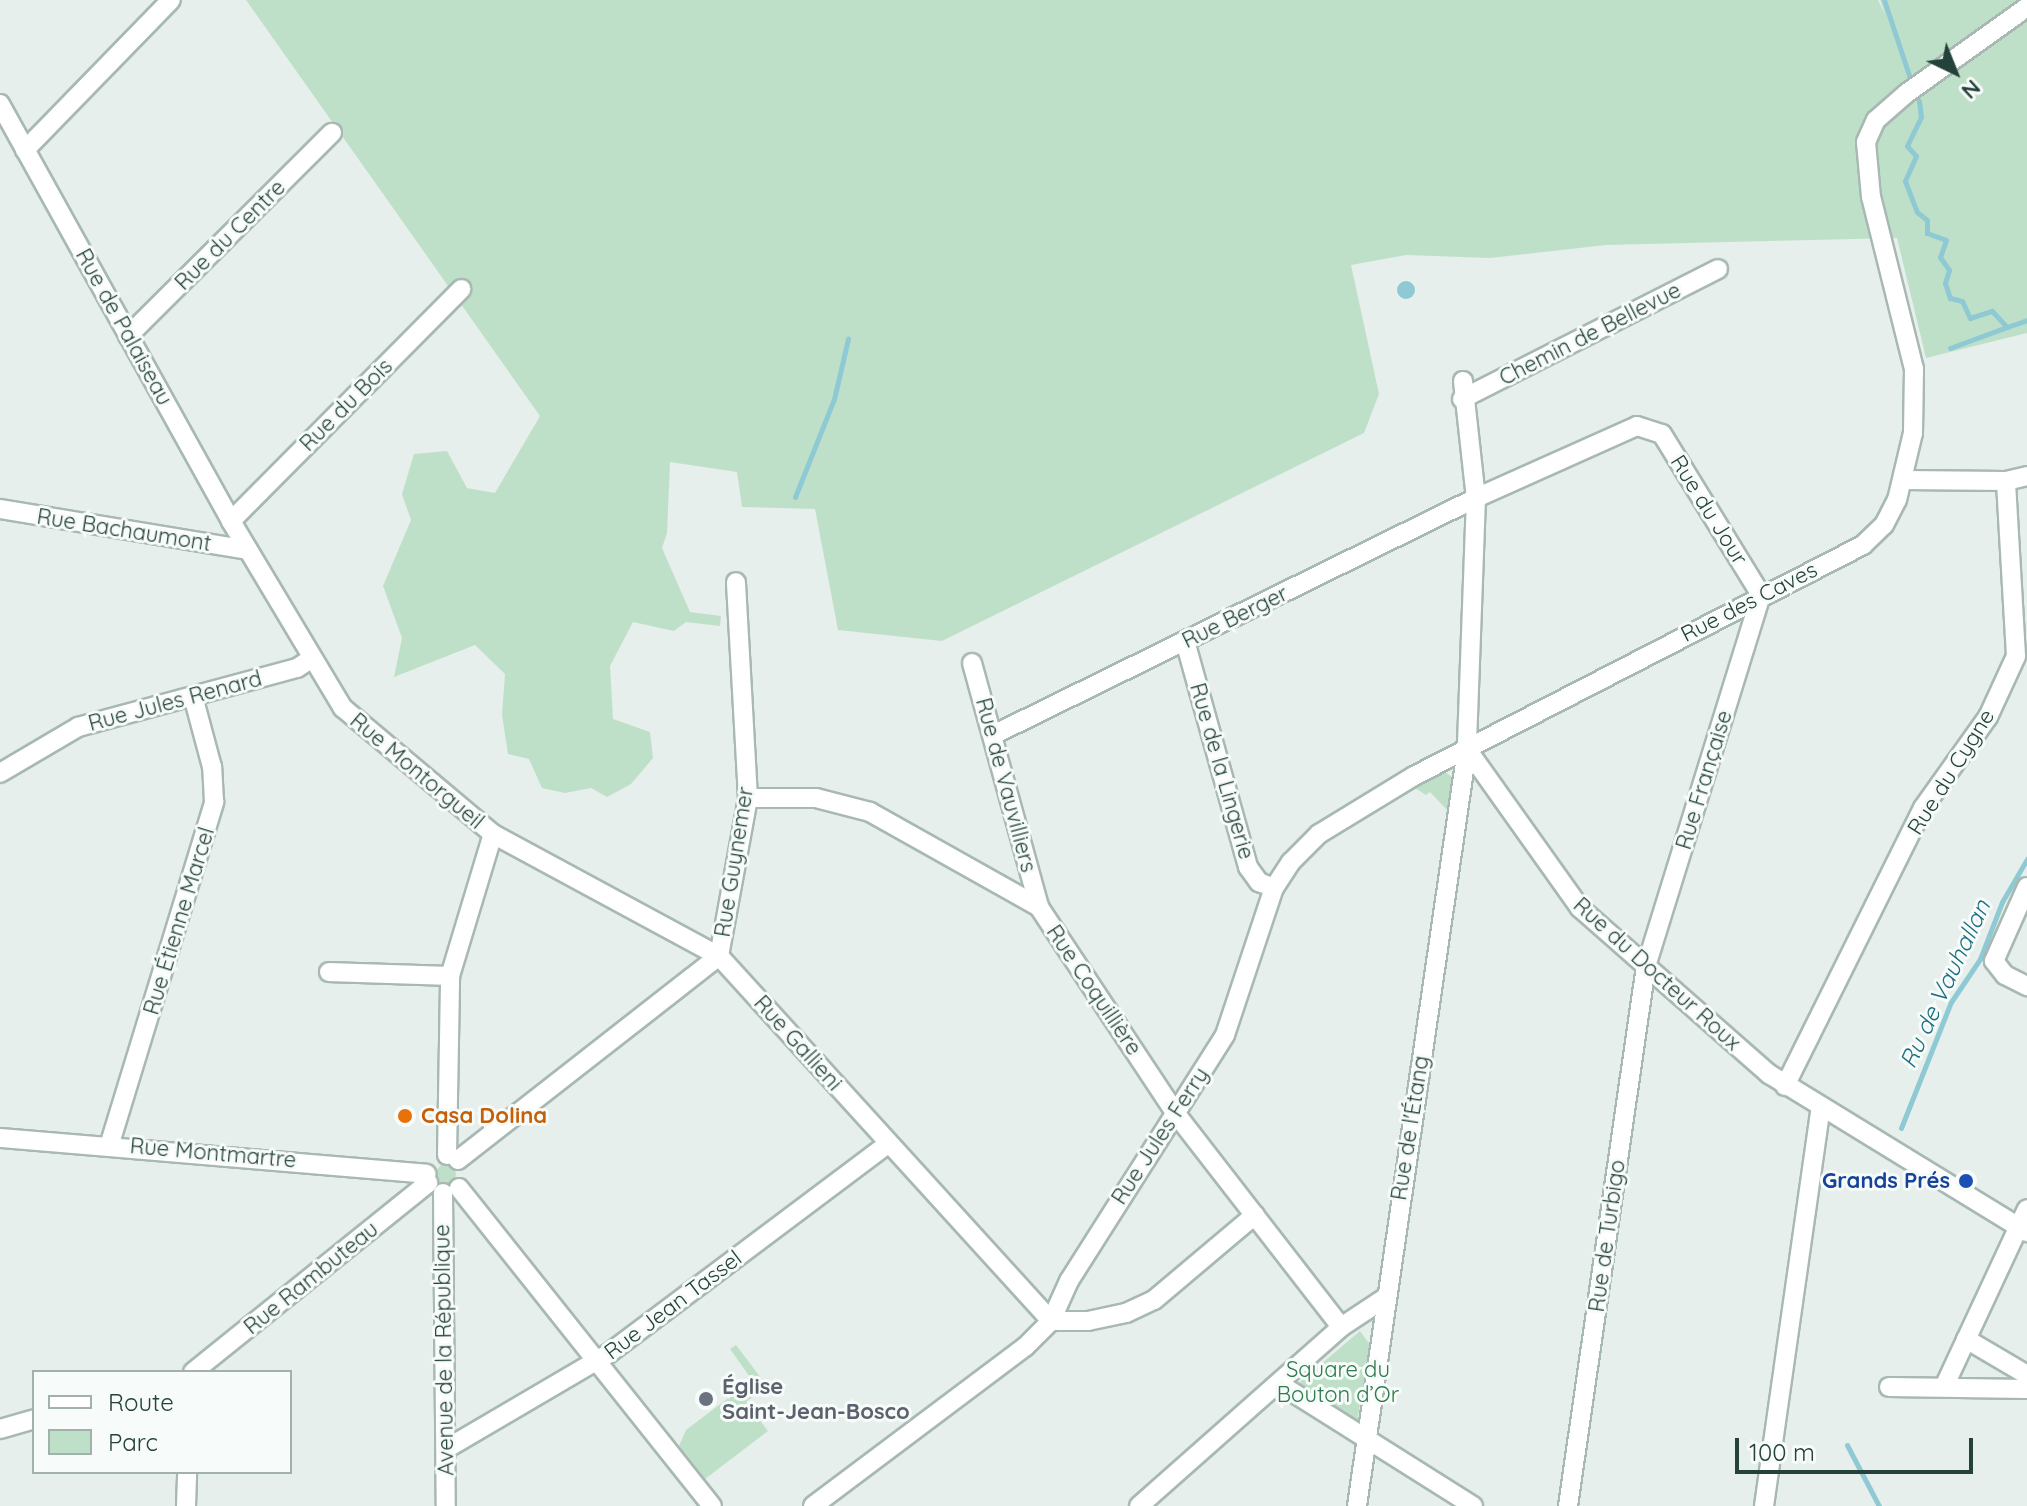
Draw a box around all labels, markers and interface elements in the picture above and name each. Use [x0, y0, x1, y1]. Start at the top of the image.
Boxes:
north arrow [1915, 32, 1995, 112]
text: N [1956, 74, 1987, 105]
street label: Rue du Centre [169, 174, 291, 296]
street label: Rue de Palaiseau [70, 244, 178, 410]
street label: Chemin de Bellevue [1495, 277, 1685, 391]
street label: Rue du Bois [294, 353, 398, 457]
street label: Rue du Jour [1665, 450, 1753, 570]
street label: Rue Bachaumont [35, 503, 213, 557]
street label: Rue des Caves [1677, 556, 1821, 648]
street label: Rue Berger [1178, 580, 1292, 654]
street label: Rue Jules Renard [85, 665, 265, 737]
street label: Rue de la Lingerie [1184, 680, 1260, 862]
street label: Rue de Vauvilliers [970, 695, 1042, 875]
street label: Rue du Cygne [1902, 704, 2000, 840]
street label: Rue Montorgueil [345, 707, 489, 835]
street label: Rue Française [1670, 707, 1738, 853]
street label: Rue Guynemer [709, 785, 759, 939]
street label: Rue Étienne Marcel [138, 824, 220, 1018]
street label: Rue du Docteur Roux [1568, 892, 1746, 1056]
water label: Ru de Vauhallan [1894, 895, 1996, 1073]
street label: Rue Coquillière [1041, 920, 1147, 1060]
street label: Rue Gallieni [748, 990, 848, 1096]
street label: Rue de l'Étang [1386, 1054, 1434, 1202]
street label: Rue Jules Ferry [1106, 1062, 1214, 1210]
place label: Casa Dolina [421, 1103, 547, 1129]
marker: Casa Dolina [396, 1107, 414, 1125]
street label: Rue Montmartre [129, 1133, 297, 1173]
street label: Rue de Turbigo [1583, 1158, 1631, 1314]
place label: Grands Prés [1822, 1168, 1950, 1194]
marker: Grands Prés [1957, 1172, 1975, 1190]
street label: Rue Rambuteau [239, 1216, 383, 1340]
street label: Avenue de la République [429, 1224, 459, 1476]
street label: Rue Jean Tassel [599, 1245, 747, 1365]
park label: Square du Bouton d’Or [1277, 1356, 1399, 1408]
legend [32, 1370, 292, 1474]
place label: Église Saint-Jean-Bosco [722, 1373, 910, 1424]
text: Route [108, 1387, 174, 1417]
marker: Église Saint-Jean-Bosco [697, 1390, 715, 1408]
scale bar [1739, 1422, 1977, 1472]
text: Parc [108, 1427, 158, 1457]
text: 100 m [1749, 1437, 1815, 1467]

